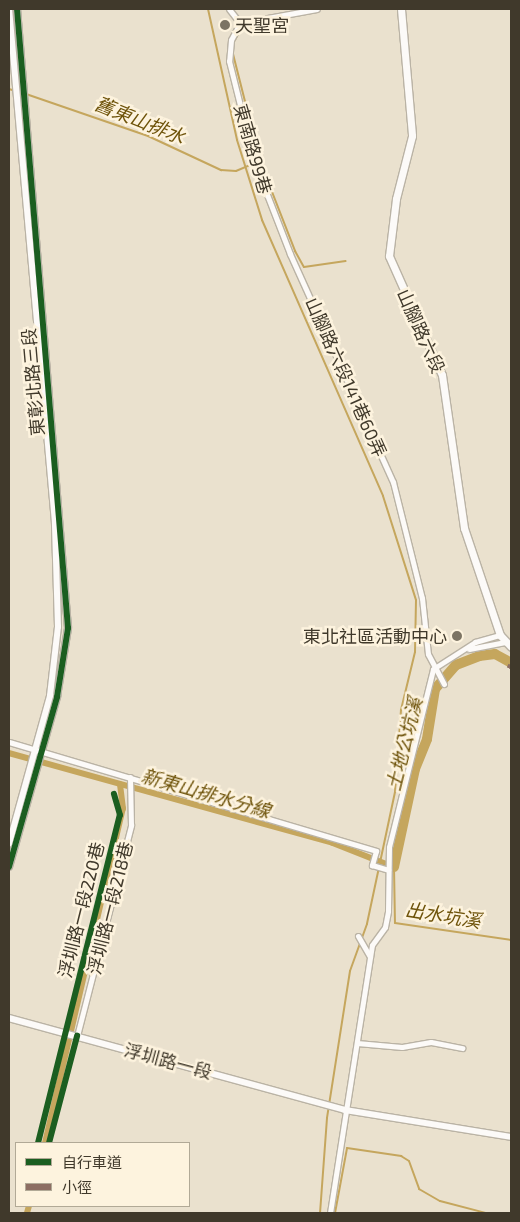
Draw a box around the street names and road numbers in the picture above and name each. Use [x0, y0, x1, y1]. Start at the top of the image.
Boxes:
street label: 東南路99巷 [230, 102, 276, 196]
street label: 山腳路六段 [393, 285, 449, 377]
street label: 山腳路六段141巷60弄 [301, 294, 391, 460]
street label: 東彰北路三段 [18, 327, 48, 437]
street label: 浮圳路一段218巷 [83, 839, 137, 977]
street label: 浮圳路一段220巷 [54, 840, 108, 980]
street label: 浮圳路一段 [122, 1039, 214, 1083]

